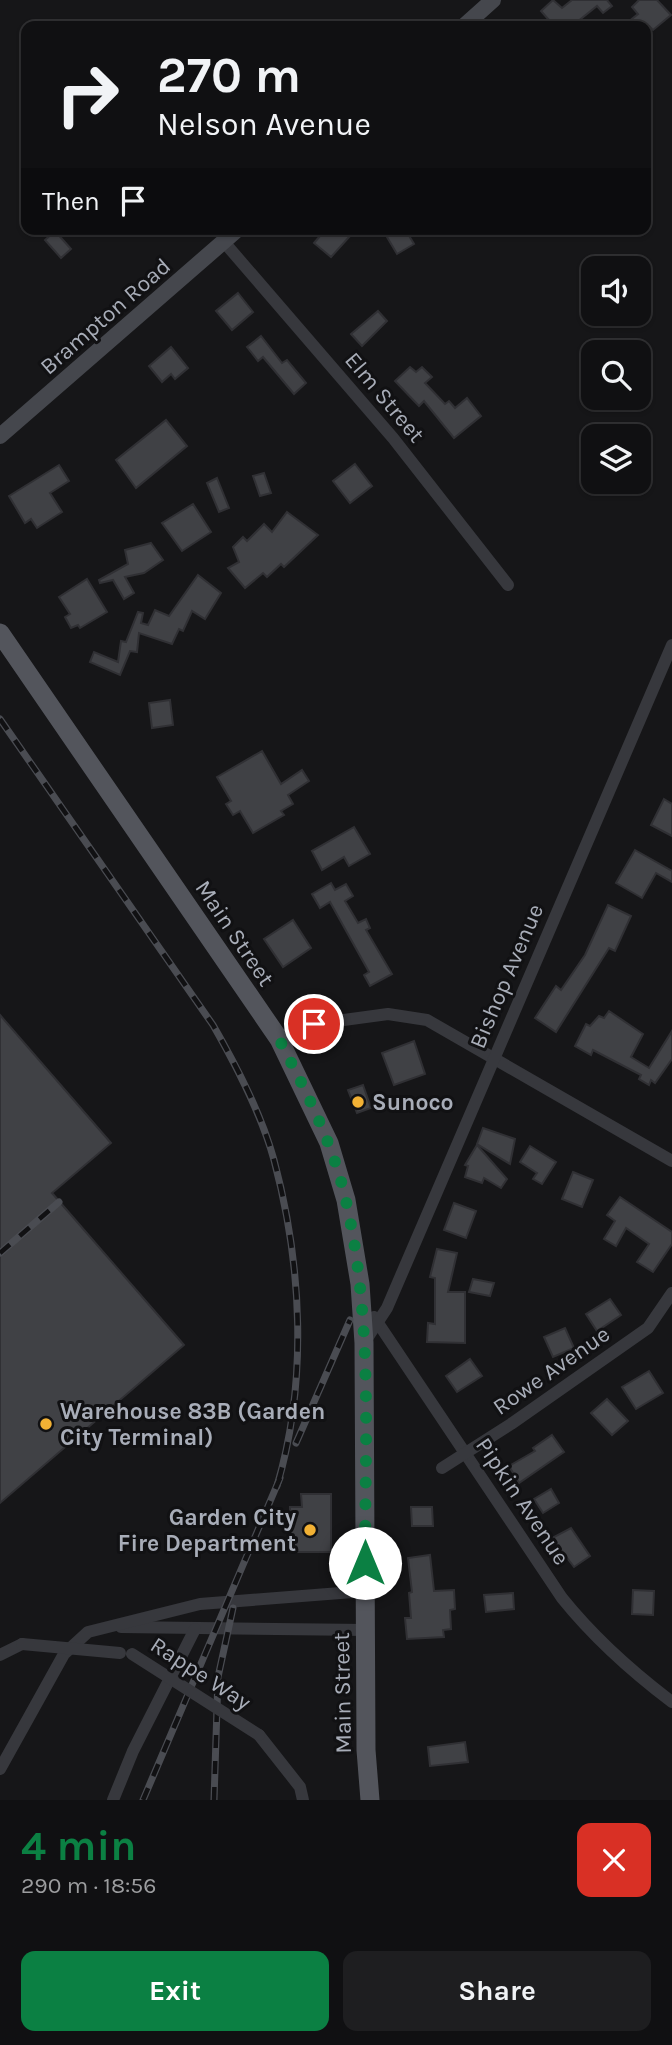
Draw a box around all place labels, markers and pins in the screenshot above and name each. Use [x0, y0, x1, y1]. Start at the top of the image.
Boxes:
pin [284, 994, 344, 1054]
place label: Sunoco [372, 1089, 454, 1116]
marker: Sunoco [350, 1094, 366, 1110]
place label: Warehouse 83B (Garden City Terminal) [60, 1398, 325, 1451]
marker: Warehouse 83B (Garden City Terminal) [38, 1416, 54, 1432]
place label: Garden City Fire Department [118, 1504, 296, 1557]
marker: Garden City Fire Department [302, 1522, 318, 1538]

